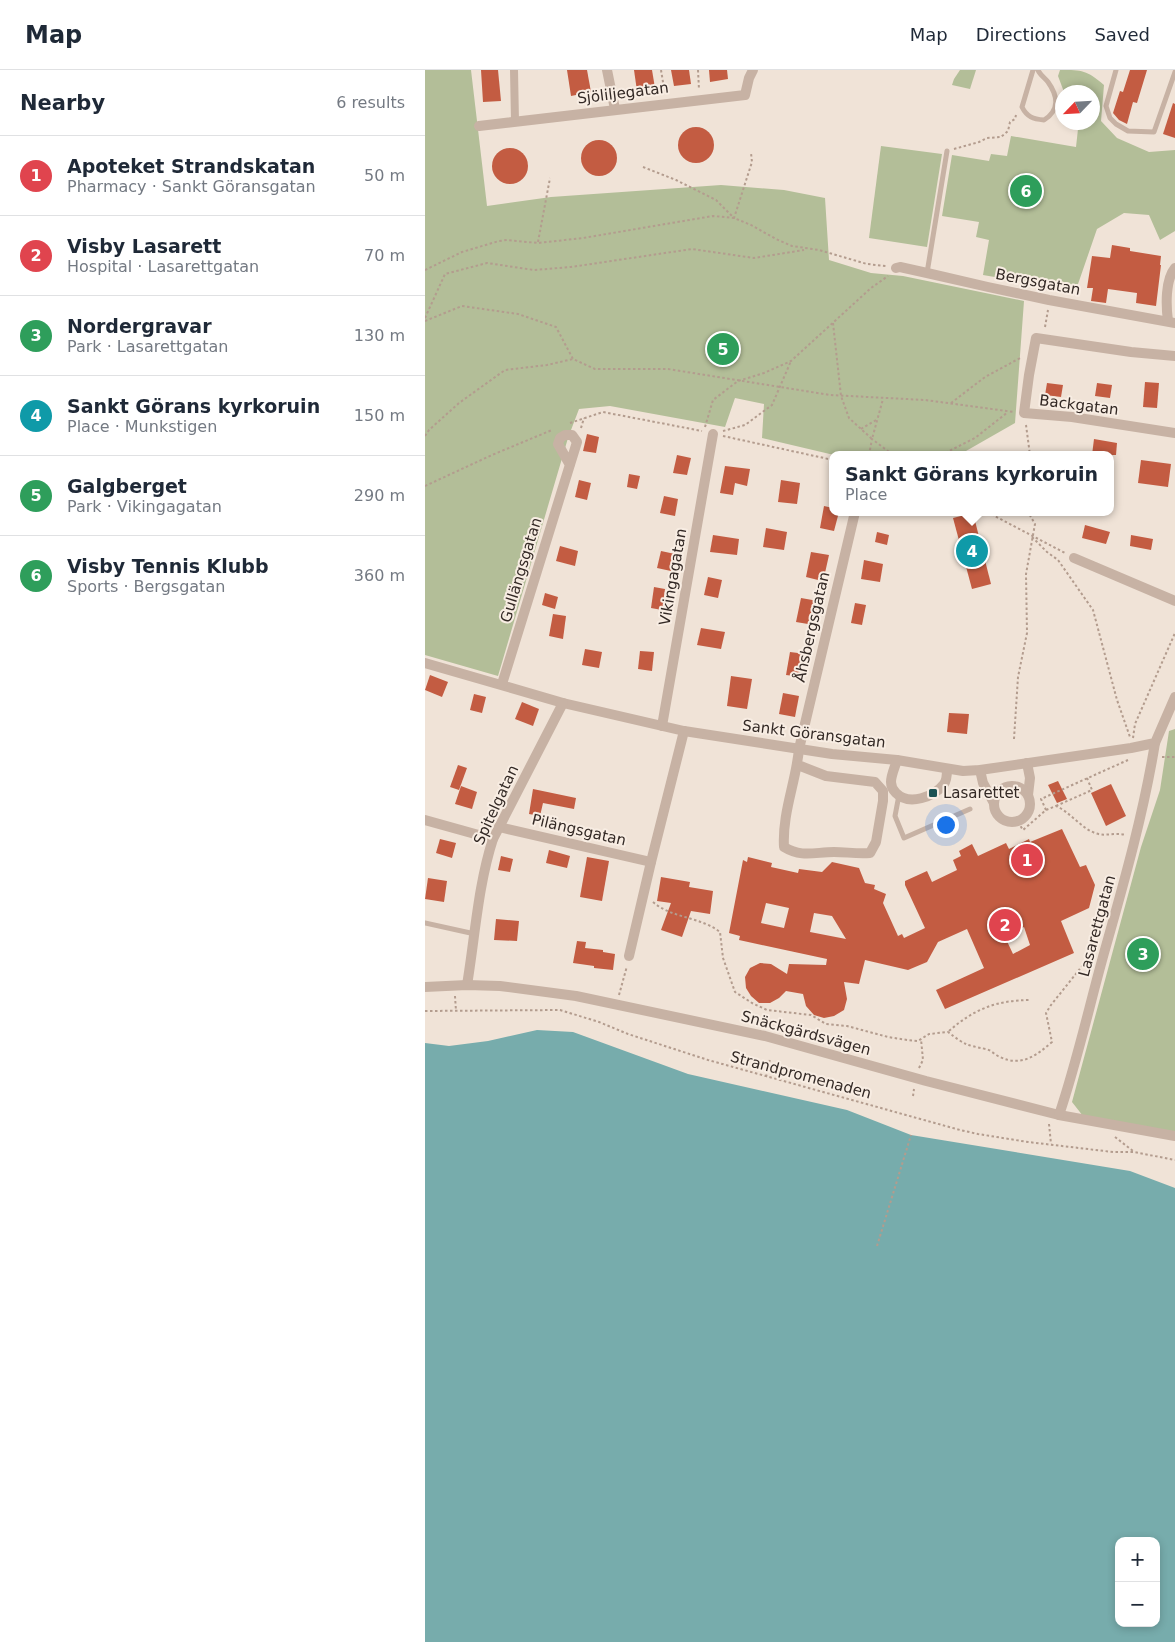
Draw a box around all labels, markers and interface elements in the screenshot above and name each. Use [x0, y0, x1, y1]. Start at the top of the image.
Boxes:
text: Map [25, 21, 82, 49]
text: Map [910, 24, 948, 45]
text: Directions [976, 24, 1066, 45]
text: Saved [1094, 24, 1150, 45]
street label: Sjöliljegatan [576, 78, 670, 108]
north arrow [1055, 85, 1100, 130]
text: Nearby [20, 91, 105, 115]
text: 6 results [336, 93, 405, 112]
text: Apoteket Strandskatan [67, 155, 315, 177]
text: 1 [30, 166, 42, 185]
text: 50 m [364, 166, 405, 185]
pin: 6 [1010, 172, 1042, 210]
text: Pharmacy · Sankt Göransgatan [67, 177, 316, 196]
text: Visby Lasarett [67, 235, 221, 257]
text: 2 [30, 246, 42, 265]
text: 70 m [364, 246, 405, 265]
text: Hospital · Lasarettgatan [67, 257, 259, 276]
street label: Bergsgatan [994, 265, 1082, 299]
text: Nordergravar [67, 315, 212, 337]
text: 3 [30, 326, 42, 345]
text: 130 m [354, 326, 405, 345]
pin: 5 [707, 330, 739, 368]
text: Park · Lasarettgatan [67, 337, 229, 356]
street label: Backgatan [1038, 391, 1120, 419]
text: Sankt Görans kyrkoruin [67, 395, 320, 417]
text: 4 [30, 406, 42, 425]
text: 150 m [354, 406, 405, 425]
text: Place · Munkstigen [67, 417, 217, 436]
popup [829, 451, 1114, 516]
text: Sankt Görans kyrkoruin [845, 463, 1098, 485]
text: Galgberget [67, 475, 187, 497]
text: Place [845, 485, 887, 504]
text: 5 [30, 486, 42, 505]
text: 290 m [354, 486, 405, 505]
text: Park · Vikingagatan [67, 497, 222, 516]
street label: Gullängsgatan [496, 515, 546, 625]
street label: Vikingagatan [656, 527, 690, 627]
pin: 4 [956, 532, 988, 570]
text: Visby Tennis Klubb [67, 555, 269, 577]
text: 6 [30, 566, 42, 585]
text: 360 m [354, 566, 405, 585]
street label: Åhsbergsgatan [790, 570, 833, 684]
text: Sports · Bergsgatan [67, 577, 225, 596]
street label: Sankt Göransgatan [741, 716, 887, 752]
street label: Spitelgatan [470, 762, 522, 848]
place label: Lasarettet [943, 784, 1020, 802]
marker: Lasarettet [927, 787, 939, 799]
street label: Pilängsgatan [530, 810, 628, 850]
your location [933, 812, 959, 838]
pin: 1 [1011, 841, 1043, 879]
street label: Lasarettgatan [1075, 873, 1119, 979]
pin: 2 [989, 906, 1021, 944]
pin: 3 [1127, 935, 1159, 973]
street label: Snäckgärdsvägen [739, 1007, 873, 1059]
street label: Strandpromenaden [729, 1048, 873, 1102]
map controls [1115, 1537, 1160, 1627]
button: + [1115, 1537, 1160, 1582]
button: − [1115, 1582, 1160, 1627]

